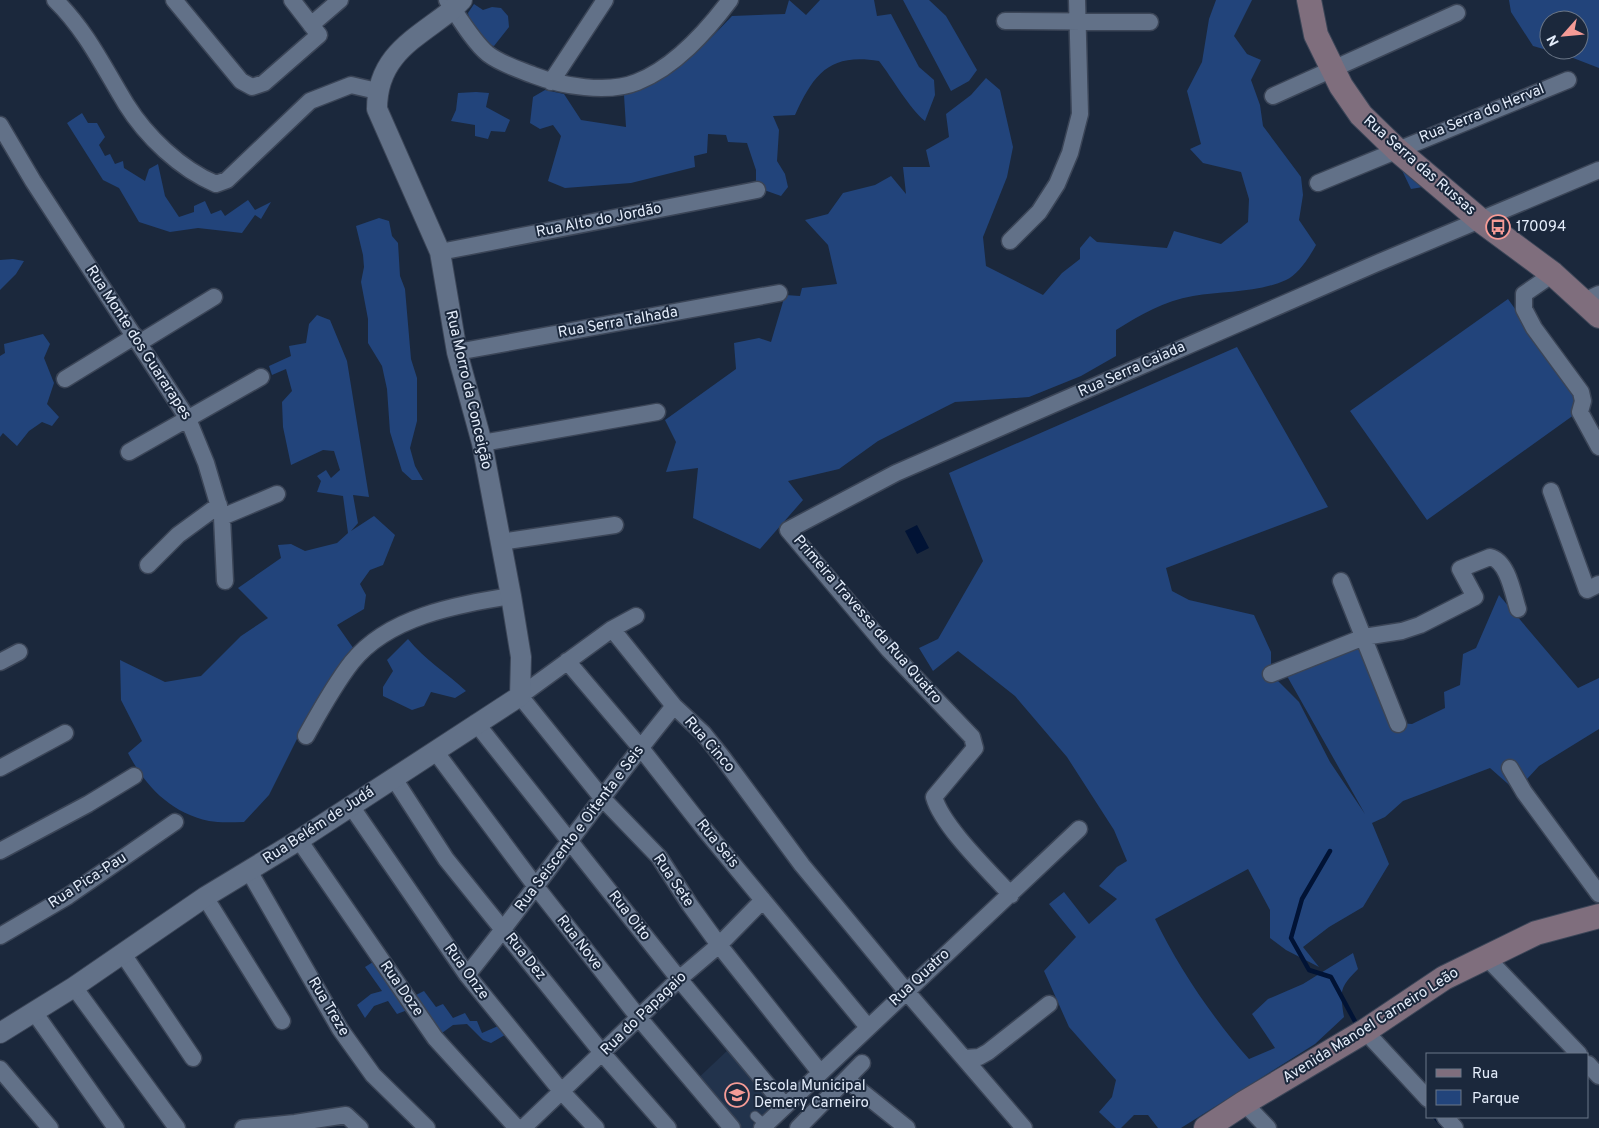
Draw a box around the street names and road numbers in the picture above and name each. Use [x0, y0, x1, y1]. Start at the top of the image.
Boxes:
street label: Rua Serra do Herval [1417, 80, 1547, 148]
street label: Rua Serra das Russas [1359, 112, 1479, 220]
street label: Rua Alto do Jordão [535, 200, 663, 242]
street label: Rua Monte dos Guararapes [81, 262, 195, 424]
street label: Rua Serra Talhada [557, 303, 679, 343]
street label: Rua Morro da Conceição [440, 308, 496, 472]
street label: Rua Serra Caiada [1076, 338, 1188, 402]
street label: Primeira Travessa da Rua Quatro [788, 532, 946, 708]
street label: Rua Cinco [680, 713, 738, 777]
street label: Rua Seiscento e Oitenta e Seis [511, 742, 649, 916]
street label: Rua Belém de Judá [260, 783, 378, 869]
street label: Rua Seis [692, 816, 742, 872]
street label: Rua Pica-Pau [45, 849, 131, 913]
street label: Rua Sete [648, 851, 698, 911]
street label: Rua Oito [604, 887, 654, 945]
street label: Rua Nove [552, 912, 606, 974]
street label: Rua Dez [500, 930, 550, 984]
street label: Rua Onze [439, 940, 493, 1004]
street label: Rua Quatro [886, 945, 954, 1011]
street label: Rua Doze [375, 958, 427, 1020]
street label: Avenida Manoel Carneiro Leão [1279, 964, 1463, 1088]
street label: Rua do Papagaio [597, 968, 691, 1060]
street label: Rua Treze [303, 974, 353, 1040]

